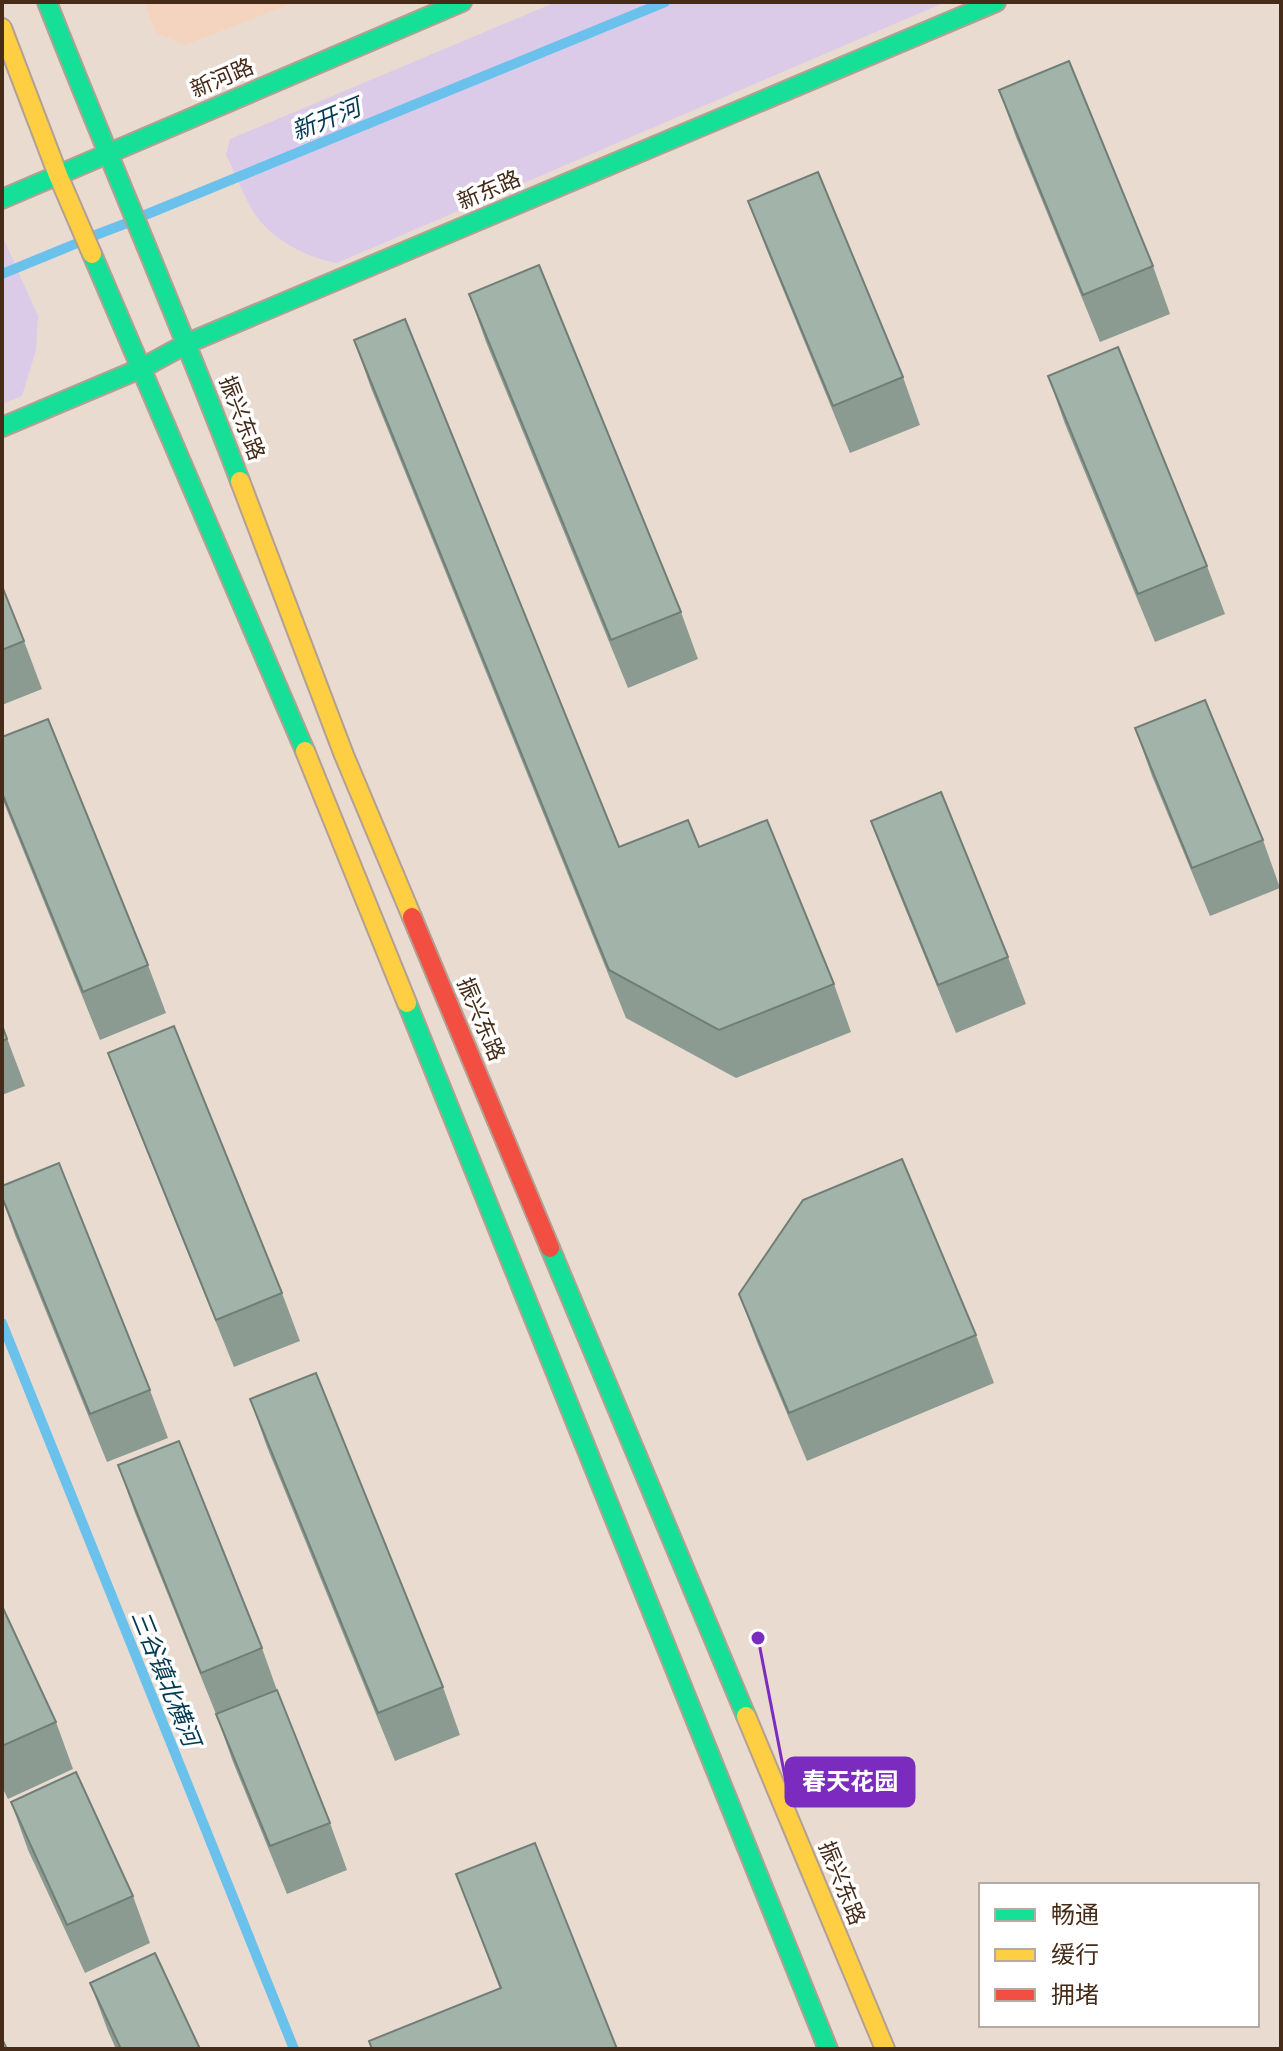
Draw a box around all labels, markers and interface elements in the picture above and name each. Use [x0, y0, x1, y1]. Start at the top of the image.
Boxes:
street label: 新河路 [186, 53, 258, 103]
water label: 新开河 [287, 91, 369, 146]
street label: 新东路 [453, 165, 525, 215]
street label: 振兴东路 [214, 372, 270, 464]
street label: 振兴东路 [451, 973, 511, 1065]
water label: 三谷镇北横河 [126, 1606, 208, 1754]
callout: 春天花园 [786, 1758, 914, 1806]
text: 春天花园 [802, 1767, 898, 1796]
street label: 振兴东路 [813, 1837, 871, 1929]
legend [979, 1883, 1259, 2027]
text: 畅通 [1051, 1900, 1099, 1929]
text: 缓行 [1051, 1940, 1099, 1969]
text: 拥堵 [1051, 1980, 1099, 2009]

